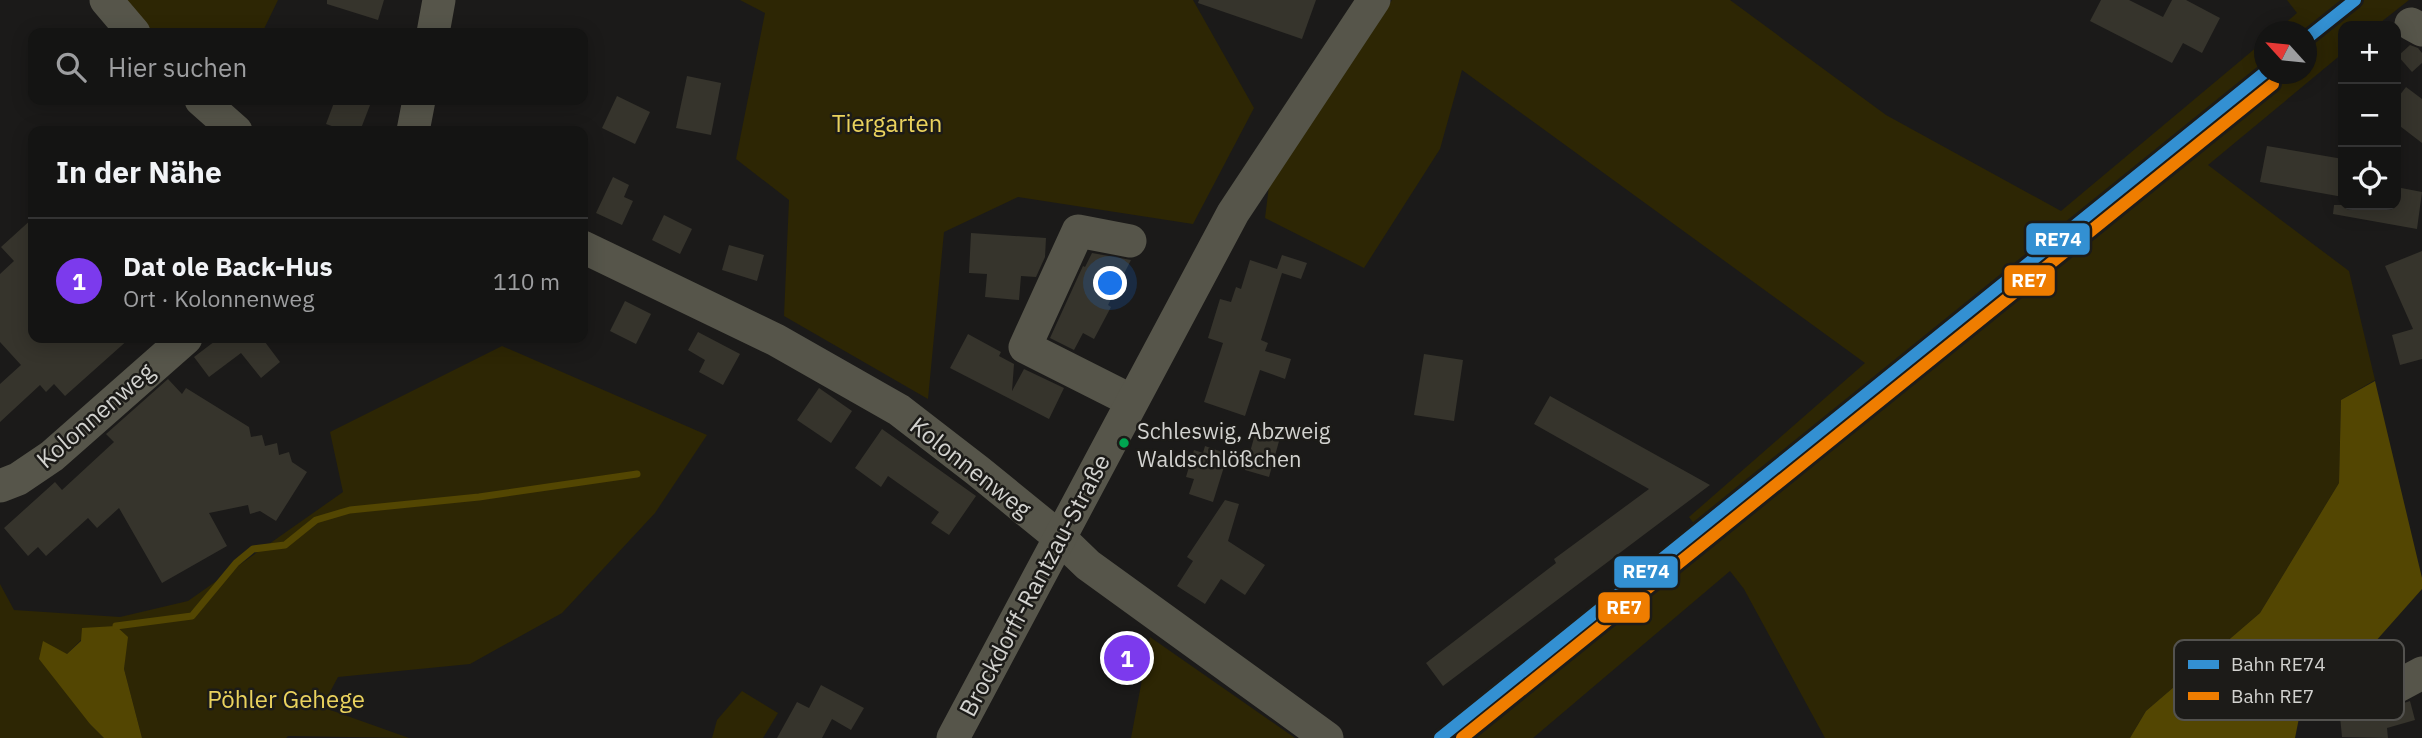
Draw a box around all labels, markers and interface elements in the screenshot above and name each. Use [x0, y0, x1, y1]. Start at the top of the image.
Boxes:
north arrow [2254, 21, 2317, 84]
map controls [2338, 21, 2401, 210]
button: + [2338, 21, 2401, 84]
search box [28, 28, 588, 105]
icon: search [52, 48, 90, 86]
text: Hier suchen [108, 50, 247, 84]
button: − [2338, 84, 2401, 147]
park label: Tiergarten [832, 107, 942, 139]
button: locate [2338, 147, 2401, 210]
text: In der Nähe [56, 152, 222, 191]
line badge: RE74 [2025, 222, 2091, 256]
text: RE74 [2034, 227, 2082, 251]
text: Dat ole Back-Hus [123, 249, 333, 283]
line badge: RE7 [2003, 264, 2056, 297]
text: 1 [72, 266, 86, 296]
text: 110 m [493, 266, 560, 296]
your location [1093, 266, 1127, 300]
text: RE7 [2011, 268, 2047, 292]
text: Ort · Kolonnenweg [123, 283, 314, 313]
street label: Kolonnenweg [29, 355, 161, 475]
street label: Kolonnenweg [904, 409, 1039, 525]
place label: Schleswig, Abzweig Waldschlößchen [1137, 416, 1331, 473]
marker: Schleswig, Abzweig Waldschlößchen [1117, 436, 1131, 450]
street label: Brockdorff-Rantzau-Straße [951, 448, 1117, 722]
line badge: RE74 [1613, 555, 1679, 589]
text: RE74 [1622, 559, 1670, 583]
line badge: RE7 [1597, 591, 1651, 624]
text: RE7 [1606, 595, 1642, 619]
pin: 1 [1104, 632, 1150, 684]
legend [2174, 640, 2404, 720]
text: Bahn RE74 [2231, 652, 2326, 676]
park label: Pöhler Gehege [207, 683, 365, 715]
text: Bahn RE7 [2231, 684, 2314, 708]

